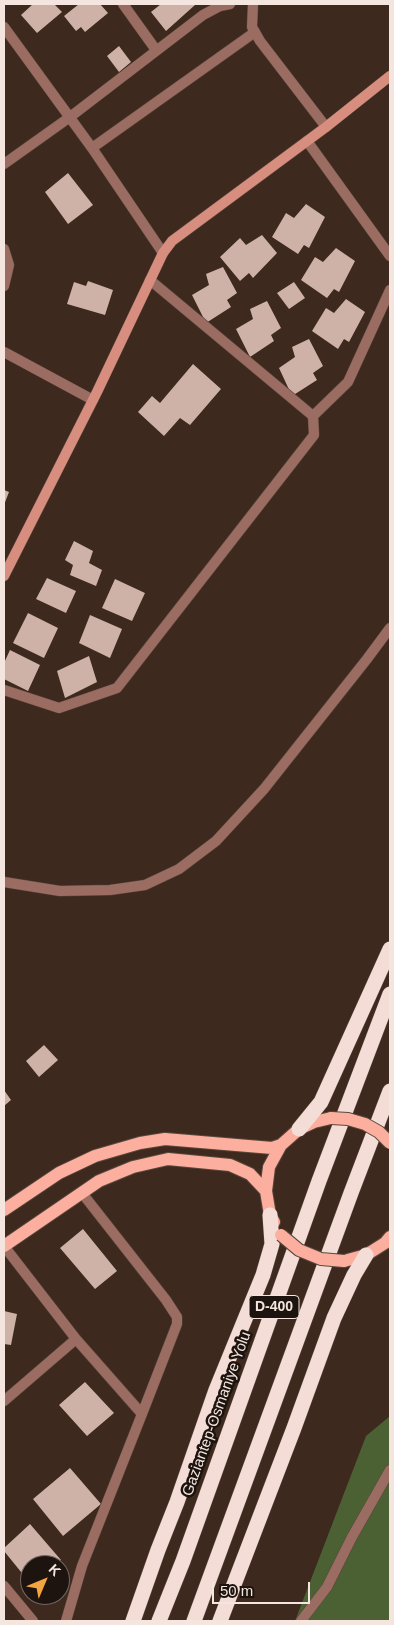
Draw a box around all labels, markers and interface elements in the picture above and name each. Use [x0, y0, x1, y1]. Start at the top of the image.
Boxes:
road number: D-400 [249, 1295, 299, 1318]
street label: Gaziantep-Osmaniye Yolu [179, 1329, 255, 1499]
north arrow [20, 1555, 70, 1605]
text: K [46, 1561, 64, 1579]
scale bar [214, 1572, 312, 1604]
text: 50 m [220, 1582, 253, 1599]

